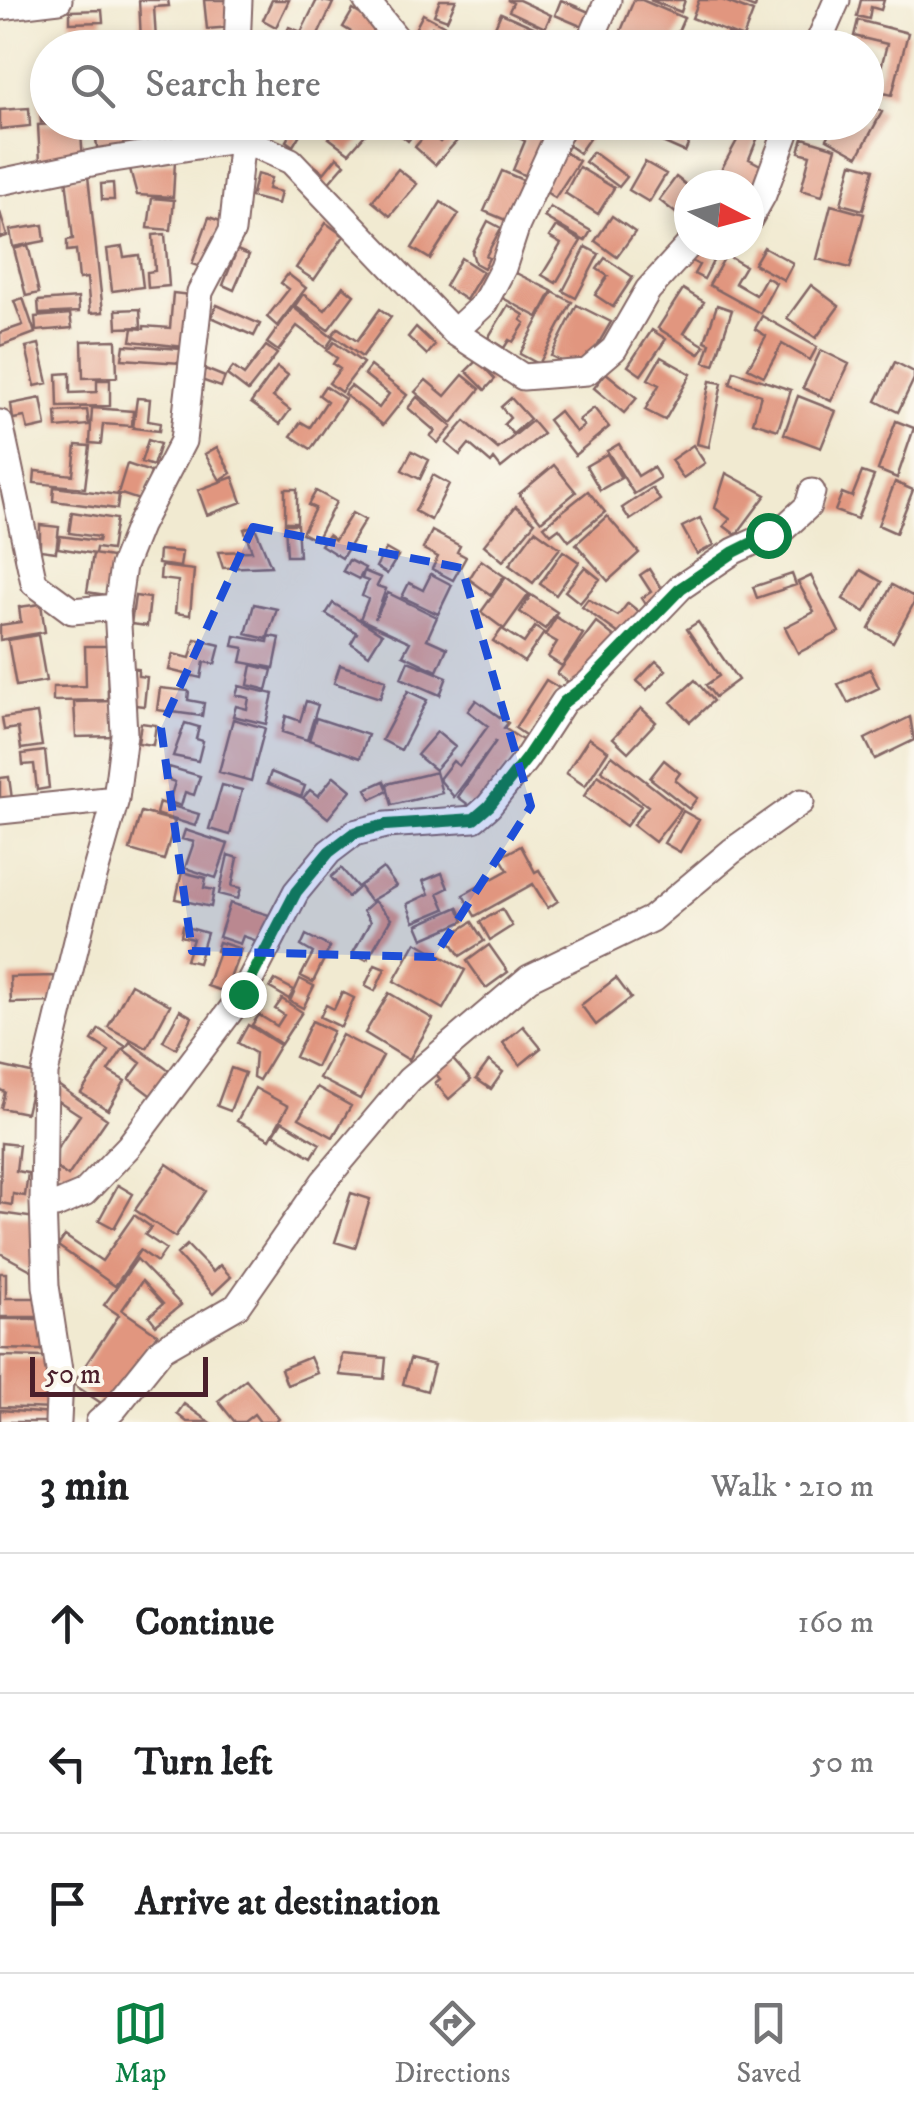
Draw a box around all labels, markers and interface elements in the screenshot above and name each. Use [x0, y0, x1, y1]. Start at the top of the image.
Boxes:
search box [30, 30, 884, 140]
icon: search [65, 58, 120, 113]
text: Search here [145, 61, 321, 109]
north arrow [674, 170, 764, 260]
route start [746, 513, 792, 559]
route end [221, 972, 267, 1018]
scale bar [30, 1352, 208, 1396]
text: 50 m [45, 1357, 101, 1392]
text: 3 min [40, 1461, 129, 1513]
text: Walk · 210 m [711, 1467, 874, 1507]
icon: ahead [40, 1596, 95, 1651]
text: Continue [135, 1599, 274, 1647]
text: 160 m [798, 1603, 874, 1643]
icon: left [40, 1736, 95, 1791]
text: Turn left [135, 1739, 273, 1787]
text: 50 m [810, 1743, 874, 1783]
icon: arrive [40, 1876, 95, 1931]
text: Arrive at destination [135, 1879, 440, 1927]
tab: Map [113, 1996, 168, 2091]
tab: Directions [394, 1996, 510, 2091]
tab: Saved [737, 1996, 801, 2091]

